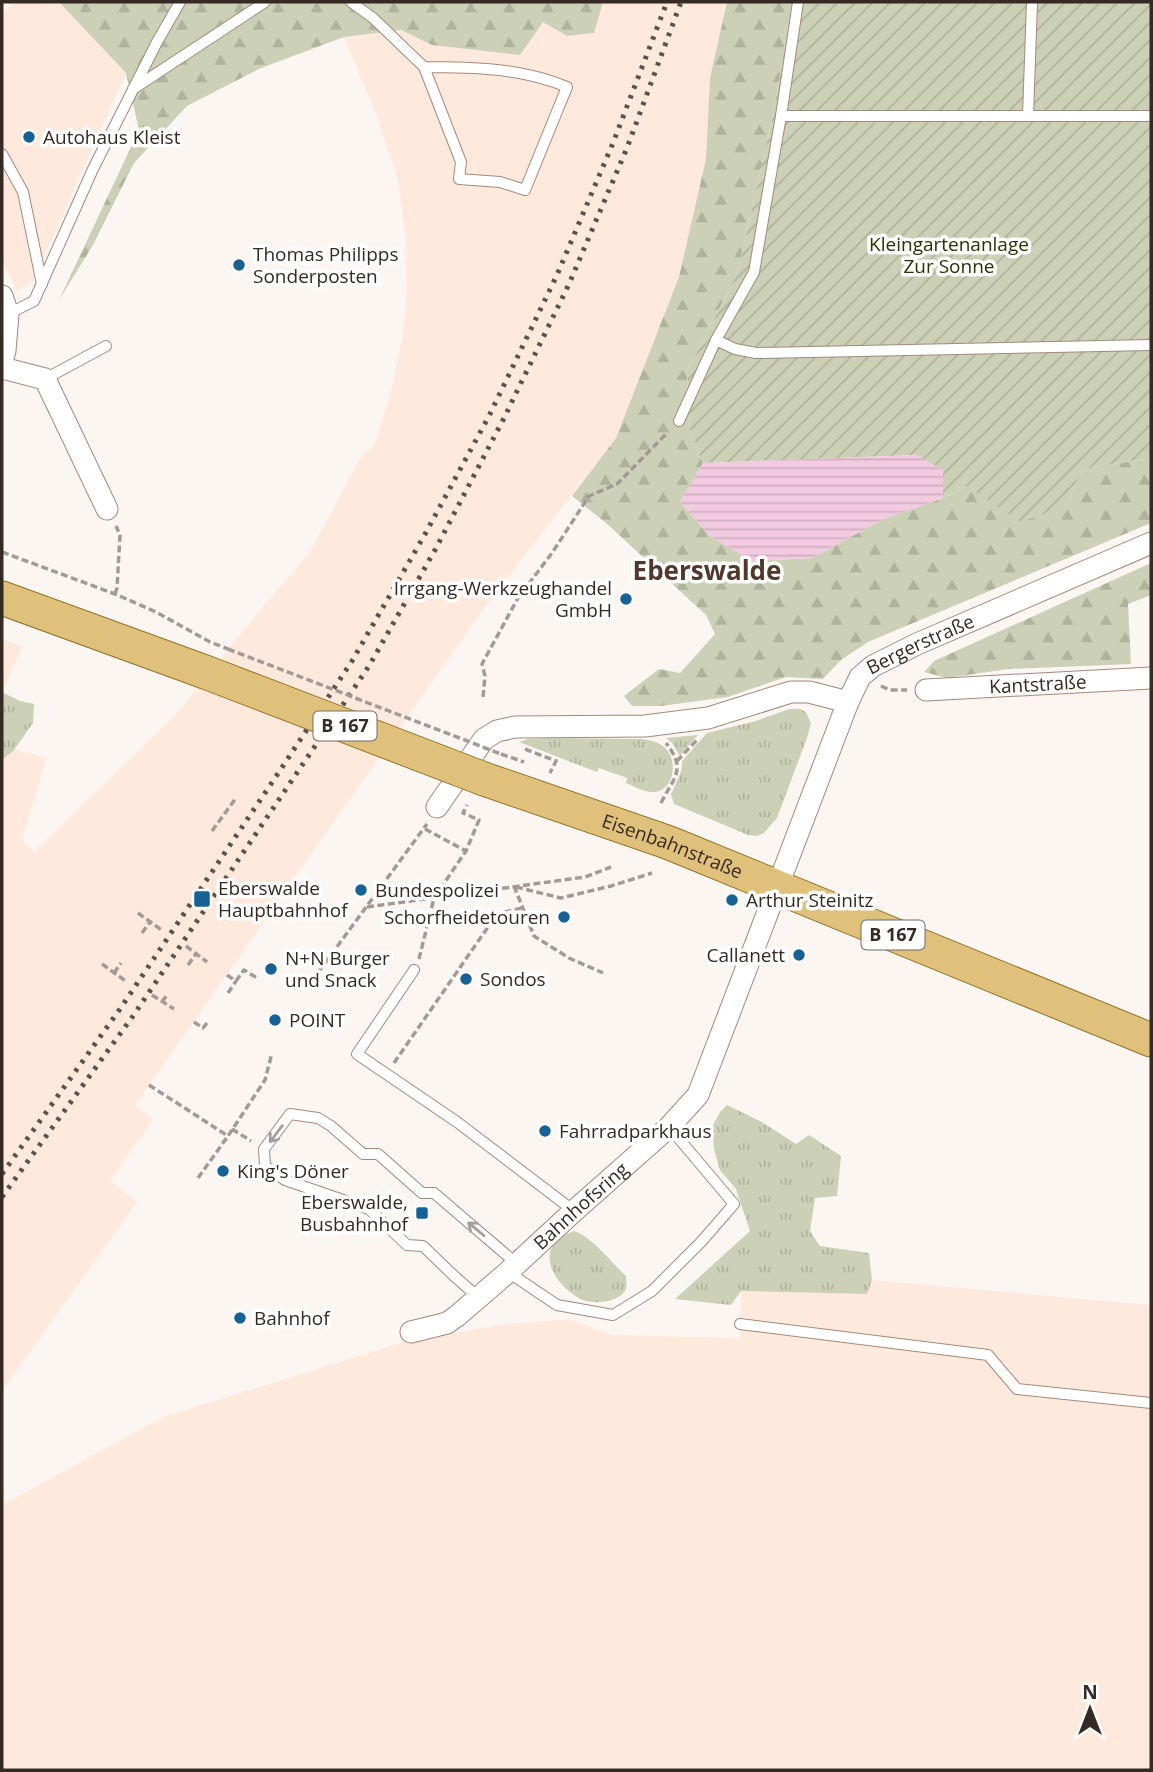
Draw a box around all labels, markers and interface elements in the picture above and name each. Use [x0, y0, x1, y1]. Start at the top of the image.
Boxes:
place label: Autohaus Kleist [43, 124, 181, 150]
marker: Autohaus Kleist [21, 129, 37, 145]
park label: Kleingartenanlage Zur Sonne [869, 231, 1029, 279]
place label: Thomas Philipps Sonderposten [253, 241, 398, 289]
marker: Thomas Philipps Sonderposten [231, 257, 247, 273]
district label: Eberswalde [633, 552, 781, 588]
place label: Irrgang-Werkzeughandel GmbH [394, 575, 612, 623]
marker: Irrgang-Werkzeughandel GmbH [618, 591, 634, 607]
street label: Bergerstraße [862, 608, 978, 680]
street label: Kantstraße [989, 668, 1087, 700]
road number: B 167 [314, 712, 376, 740]
street label: Eisenbahnstraße [598, 808, 747, 885]
place label: Eberswalde Hauptbahnhof [218, 875, 349, 923]
place label: Bundespolizei [375, 877, 499, 903]
marker: Bundespolizei [353, 882, 369, 898]
place label: Arthur Steinitz [746, 887, 873, 913]
marker: Eberswalde Hauptbahnhof [192, 889, 212, 909]
marker: Arthur Steinitz [724, 892, 740, 908]
place label: Schorfheidetouren [384, 904, 550, 930]
marker: Schorfheidetouren [556, 909, 572, 925]
road number: B 167 [862, 920, 924, 950]
place label: Callanett [706, 942, 785, 968]
place label: N+N Burger und Snack [285, 945, 390, 993]
marker: Callanett [791, 947, 807, 963]
marker: N+N Burger und Snack [263, 961, 279, 977]
place label: Sondos [480, 966, 546, 992]
marker: Sondos [458, 971, 474, 987]
place label: POINT [289, 1007, 346, 1033]
marker: POINT [267, 1012, 283, 1028]
place label: Fahrradparkhaus [559, 1118, 712, 1144]
marker: Fahrradparkhaus [537, 1123, 553, 1139]
one-way arrow [268, 1124, 283, 1143]
street label: Bahnhofsring [528, 1156, 634, 1255]
place label: King's Döner [237, 1158, 349, 1184]
marker: King's Döner [215, 1163, 231, 1179]
place label: Eberswalde, Busbahnhof [300, 1189, 410, 1237]
marker: Eberswalde, Busbahnhof [414, 1205, 430, 1221]
one-way arrow [467, 1221, 485, 1236]
place label: Bahnhof [254, 1305, 331, 1331]
marker: Bahnhof [232, 1310, 248, 1326]
north arrow [1055, 1674, 1125, 1744]
text: N [1082, 1679, 1098, 1705]

